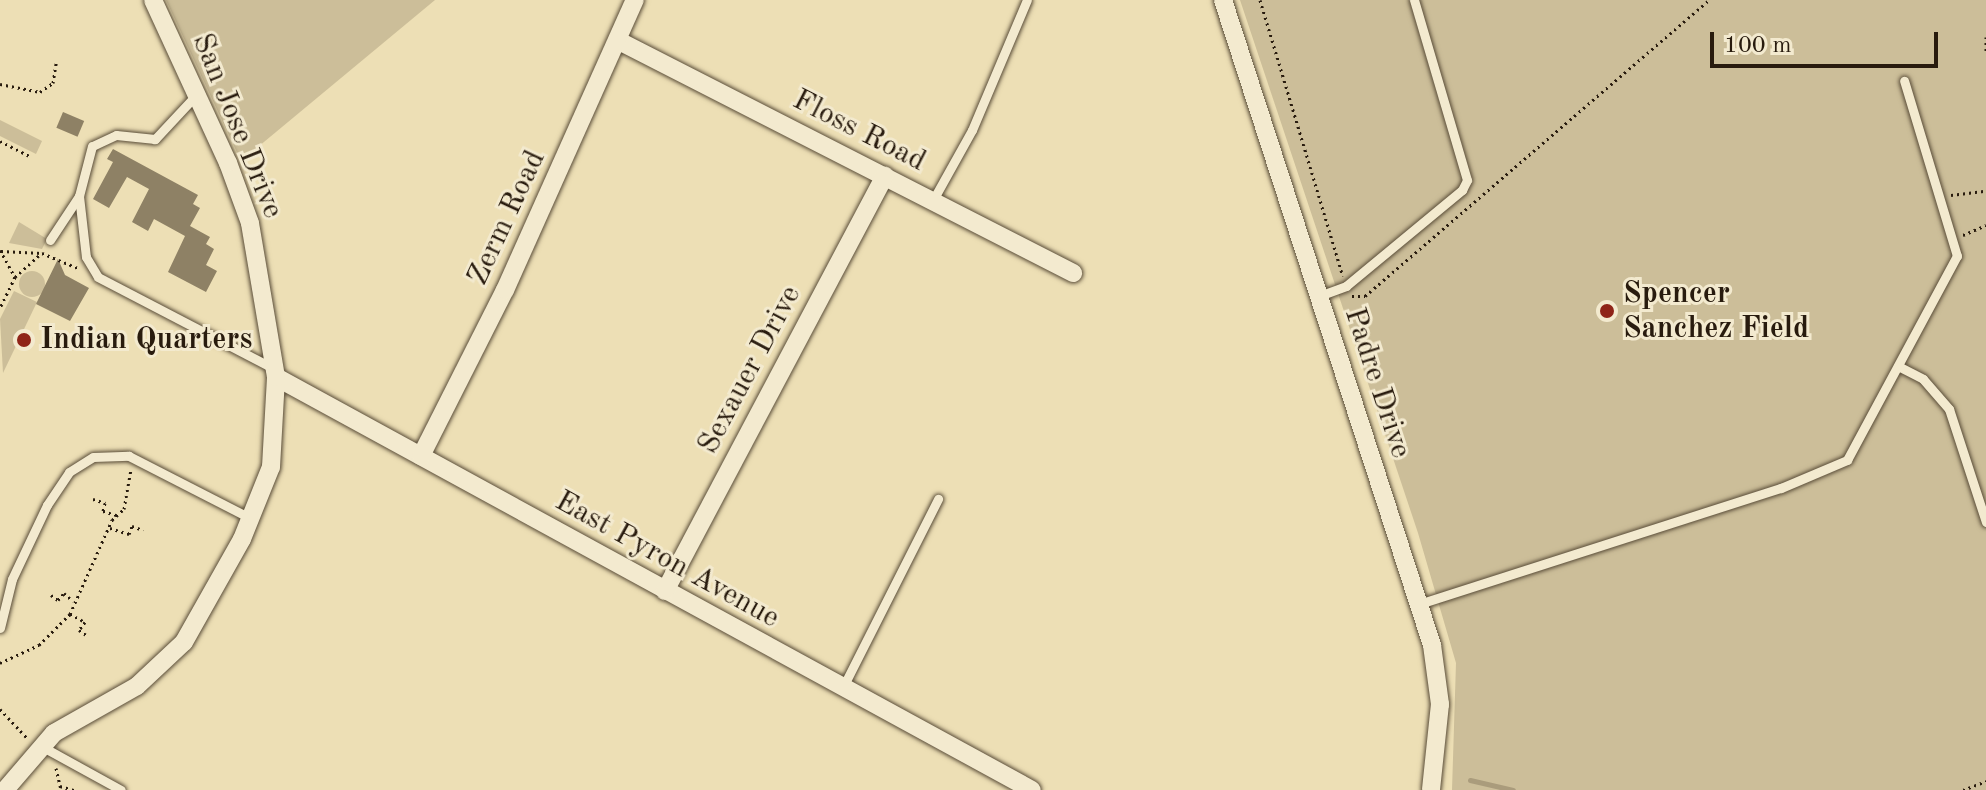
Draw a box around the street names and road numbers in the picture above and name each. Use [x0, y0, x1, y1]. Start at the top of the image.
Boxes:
street label: San Jose Drive [184, 28, 290, 224]
street label: Floss Road [786, 82, 932, 180]
street label: Zerm Road [460, 145, 554, 291]
street label: Sexauer Drive [691, 280, 809, 460]
street label: Padre Drive [1336, 303, 1418, 463]
street label: East Pyron Avenue [549, 483, 785, 637]

